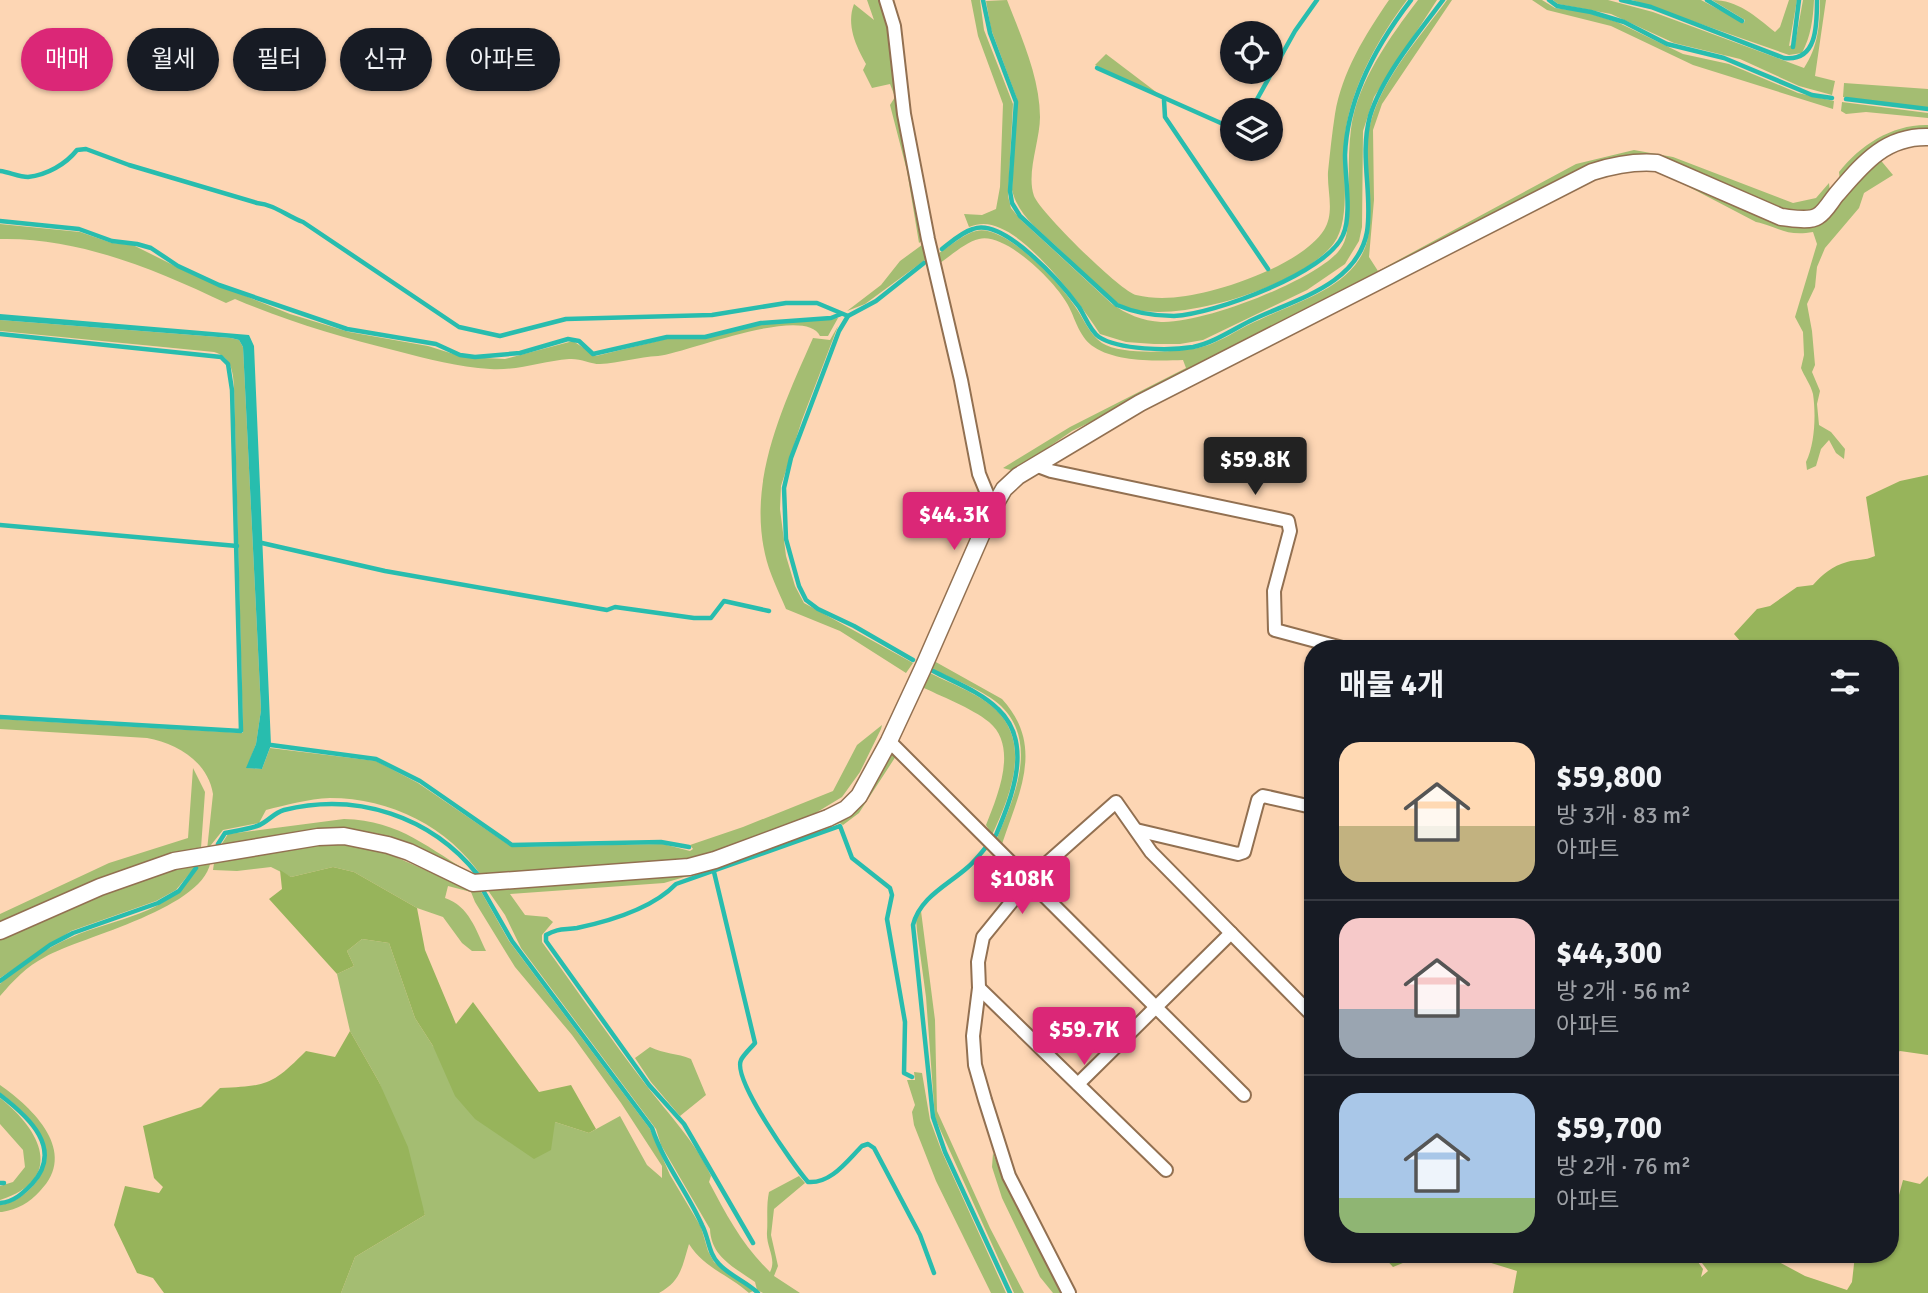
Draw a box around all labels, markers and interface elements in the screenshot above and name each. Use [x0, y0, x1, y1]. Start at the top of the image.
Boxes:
map controls [1220, 21, 1283, 161]
button: locate [1220, 21, 1283, 84]
chip: 매매 [21, 28, 113, 91]
chip: 월세 [127, 28, 219, 91]
chip: 필터 [233, 28, 326, 91]
chip: 신규 [340, 28, 432, 91]
chip: 아파트 [446, 28, 560, 91]
button: layers [1220, 98, 1283, 161]
pin: $59.8K [1198, 438, 1312, 497]
text: $59.8K [1220, 445, 1290, 474]
pin: $44.3K [897, 492, 1011, 552]
text: $44.3K [919, 500, 989, 529]
icon: filters [1826, 663, 1864, 701]
text: 매물 4개 [1339, 667, 1445, 704]
text: $59,800 [1556, 759, 1662, 796]
icon: home [1395, 770, 1479, 854]
text: 방 3개 · 83 m² [1556, 801, 1691, 830]
text: 아파트 [1556, 835, 1619, 864]
pin: $108K [973, 856, 1071, 916]
text: $108K [990, 864, 1054, 893]
text: $44,300 [1556, 935, 1662, 972]
icon: home [1395, 946, 1479, 1030]
text: 방 2개 · 56 m² [1556, 977, 1691, 1006]
pin: $59.7K [1027, 1007, 1141, 1067]
text: 아파트 [1556, 1011, 1619, 1040]
text: $59.7K [1049, 1015, 1119, 1044]
text: $59,700 [1556, 1110, 1662, 1147]
icon: home [1395, 1121, 1479, 1205]
text: 방 2개 · 76 m² [1556, 1152, 1691, 1181]
text: 아파트 [1556, 1186, 1619, 1215]

